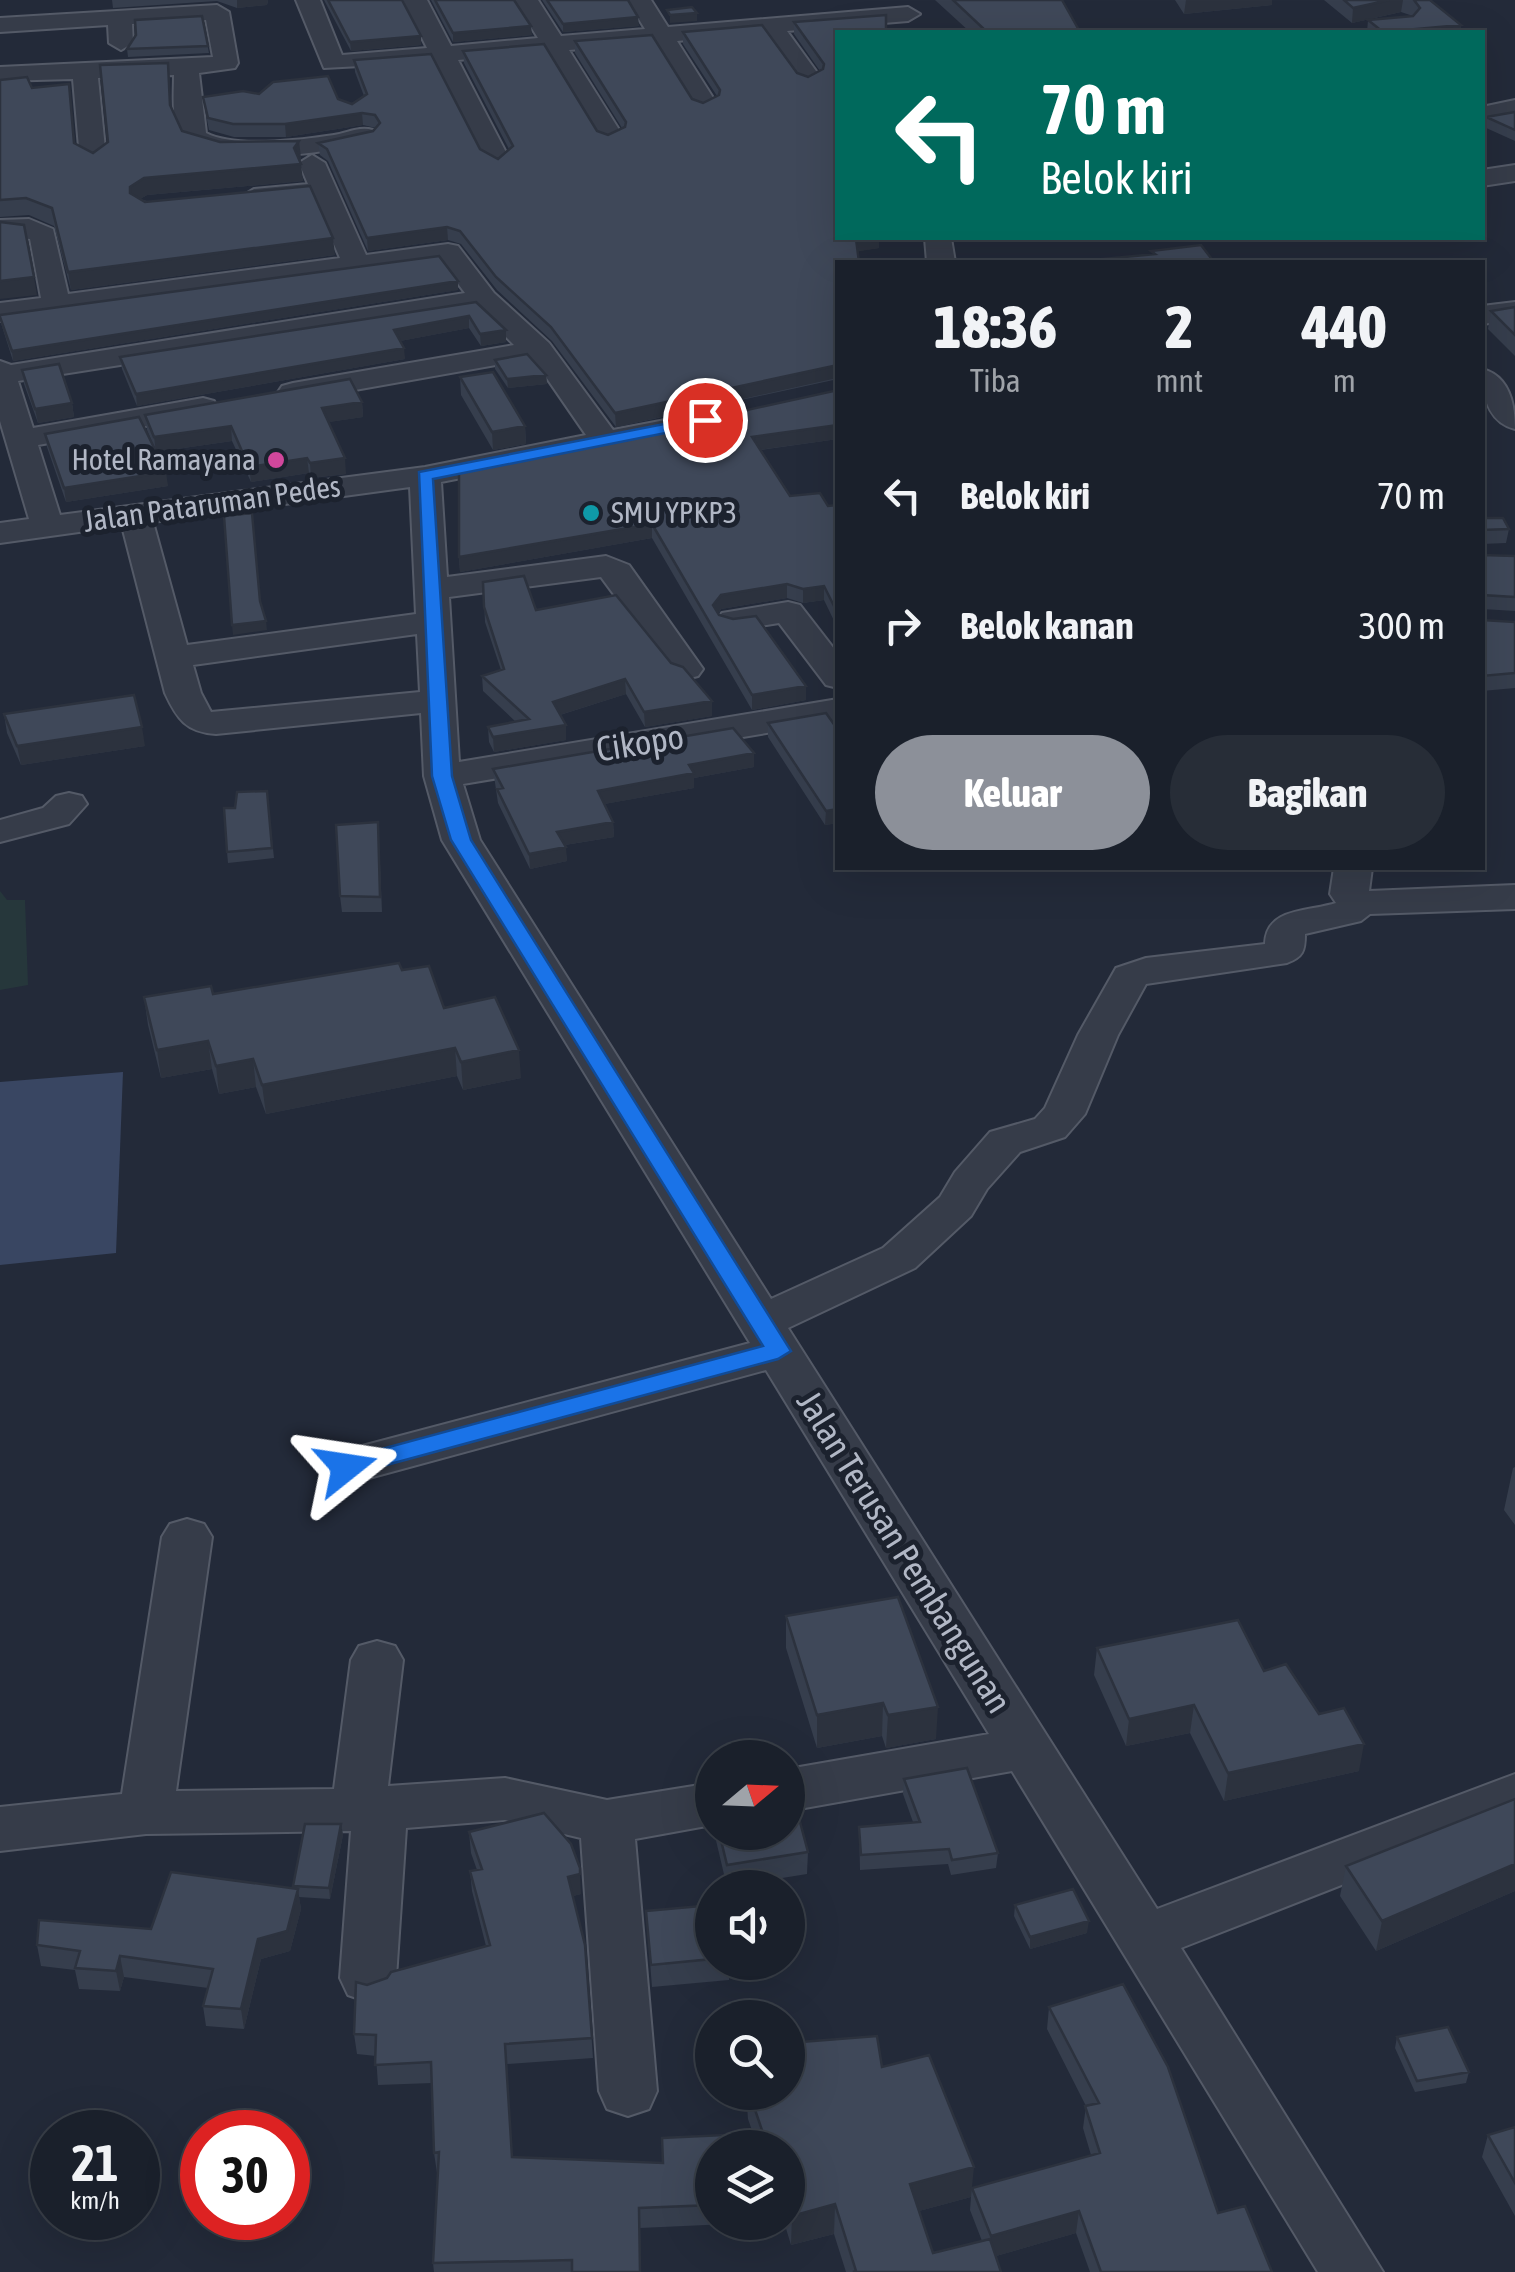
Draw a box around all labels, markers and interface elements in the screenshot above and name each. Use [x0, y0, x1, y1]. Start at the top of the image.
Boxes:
text: 70 m [1040, 69, 1166, 149]
icon: left [875, 70, 1005, 200]
text: Belok kiri [1040, 152, 1193, 204]
text: 18:36 [934, 292, 1057, 361]
text: 2 [1165, 292, 1194, 361]
text: 440 [1302, 292, 1386, 361]
text: Tiba [970, 362, 1021, 399]
text: mnt [1156, 362, 1203, 399]
text: m [1333, 362, 1356, 399]
pin [663, 378, 748, 463]
icon: arrive [678, 393, 733, 448]
place label: Hotel Ramayana [71, 442, 256, 476]
marker: Hotel Ramayana [265, 449, 287, 471]
street label: Jalan Pataruman Pedes [81, 468, 342, 538]
icon: left [875, 468, 930, 523]
text: Belok kiri [960, 474, 1090, 517]
text: 70 m [1377, 474, 1445, 517]
place label: SMU YPKP3 [611, 495, 737, 529]
marker: SMU YPKP3 [580, 502, 602, 524]
icon: right [875, 598, 930, 653]
text: Belok kanan [960, 604, 1134, 647]
text: 300 m [1359, 604, 1445, 647]
street label: Cikopo [593, 715, 686, 769]
button: Keluar [875, 735, 1150, 850]
button: Bagikan [1170, 735, 1445, 850]
street label: Jalan Terusan Pembangunan [789, 1383, 1020, 1720]
position arrow [294, 1415, 398, 1519]
north arrow [695, 1740, 805, 1850]
map controls [695, 1740, 805, 2240]
button: sound [695, 1870, 805, 1980]
button: search [695, 2000, 805, 2110]
speed limit sign: 30 [180, 2110, 310, 2240]
button: layers [695, 2130, 805, 2240]
text: 21 [71, 2134, 118, 2192]
text: km/h [70, 2186, 120, 2214]

